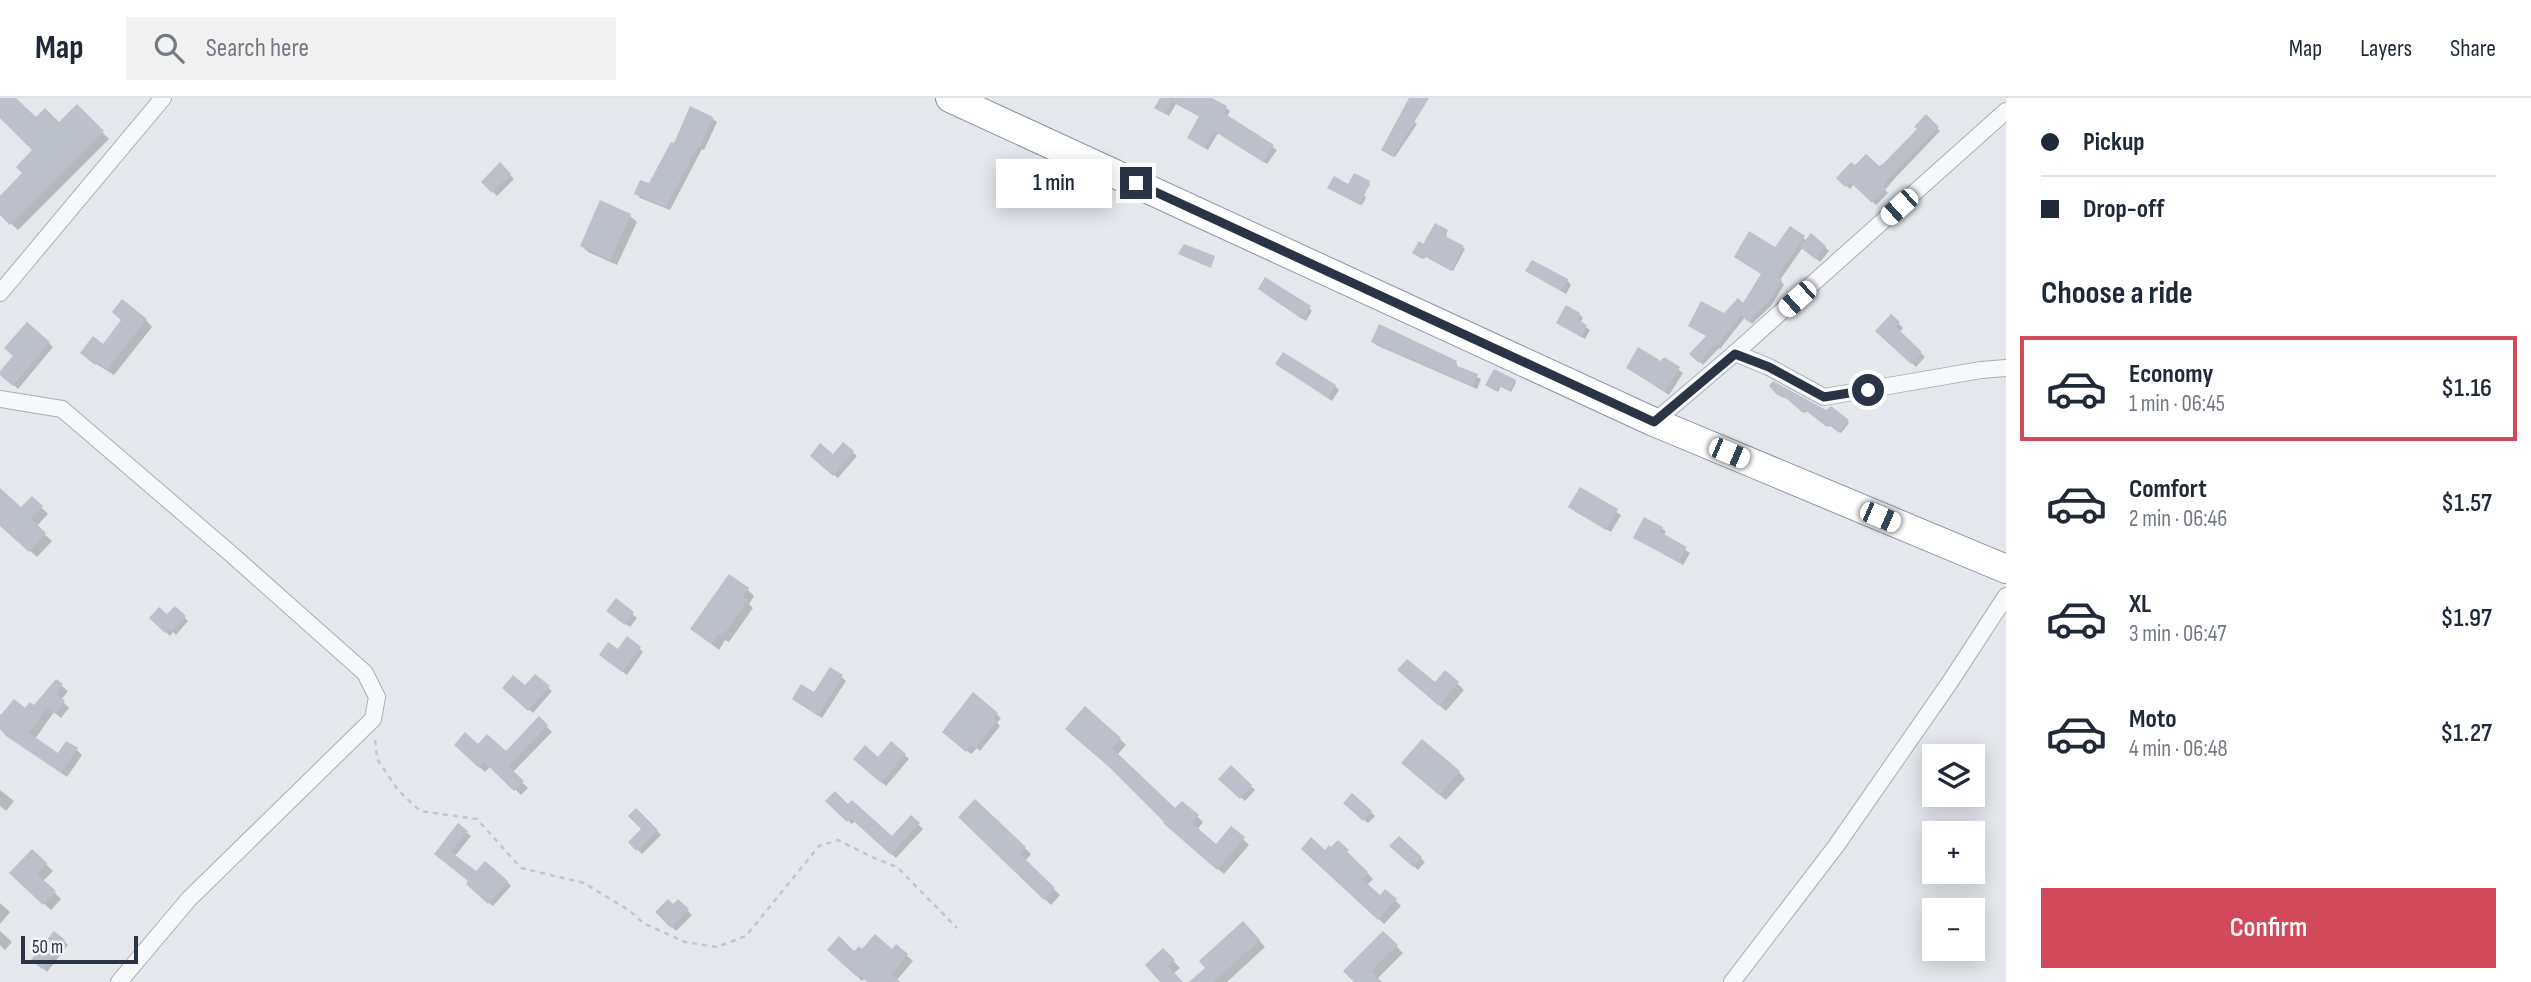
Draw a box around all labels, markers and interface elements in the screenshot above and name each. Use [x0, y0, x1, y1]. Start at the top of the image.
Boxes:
search box [126, 17, 616, 80]
text: Map [35, 28, 84, 68]
icon: search [150, 29, 188, 67]
text: Search here [206, 33, 309, 64]
text: Map [2289, 34, 2322, 63]
text: Layers [2360, 34, 2412, 63]
text: Share [2450, 34, 2496, 63]
text: Pickup [2083, 127, 2145, 158]
callout: 1 min [996, 158, 1112, 208]
route end [1120, 167, 1152, 199]
text: 1 min [1033, 169, 1075, 197]
car [1877, 185, 1922, 229]
text: Drop-off [2083, 194, 2164, 225]
text: Choose a ride [2041, 274, 2193, 313]
car [1775, 277, 1820, 321]
icon: car [2045, 357, 2108, 420]
text: Economy [2129, 359, 2213, 390]
text: $1.16 [2441, 373, 2492, 404]
route start [1852, 374, 1884, 406]
text: 1 min · 06:45 [2129, 390, 2225, 418]
car [1706, 435, 1753, 471]
icon: car [2045, 472, 2108, 535]
text: Comfort [2129, 474, 2207, 505]
text: $1.57 [2441, 488, 2492, 519]
car [1857, 499, 1904, 535]
text: 2 min · 06:46 [2129, 505, 2227, 533]
icon: car [2045, 587, 2108, 650]
text: XL [2129, 589, 2151, 620]
text: $1.97 [2440, 603, 2492, 634]
text: 3 min · 06:47 [2129, 620, 2226, 648]
icon: car [2045, 702, 2108, 765]
text: Moto [2129, 704, 2177, 735]
text: $1.27 [2440, 718, 2492, 749]
text: 4 min · 06:48 [2129, 735, 2228, 763]
map controls [1922, 744, 1985, 961]
button: layers [1922, 744, 1985, 807]
button: + [1922, 821, 1985, 884]
button: Confirm [2041, 888, 2496, 968]
button: − [1922, 898, 1985, 961]
scale bar [21, 933, 138, 965]
text: 50 m [32, 936, 63, 959]

